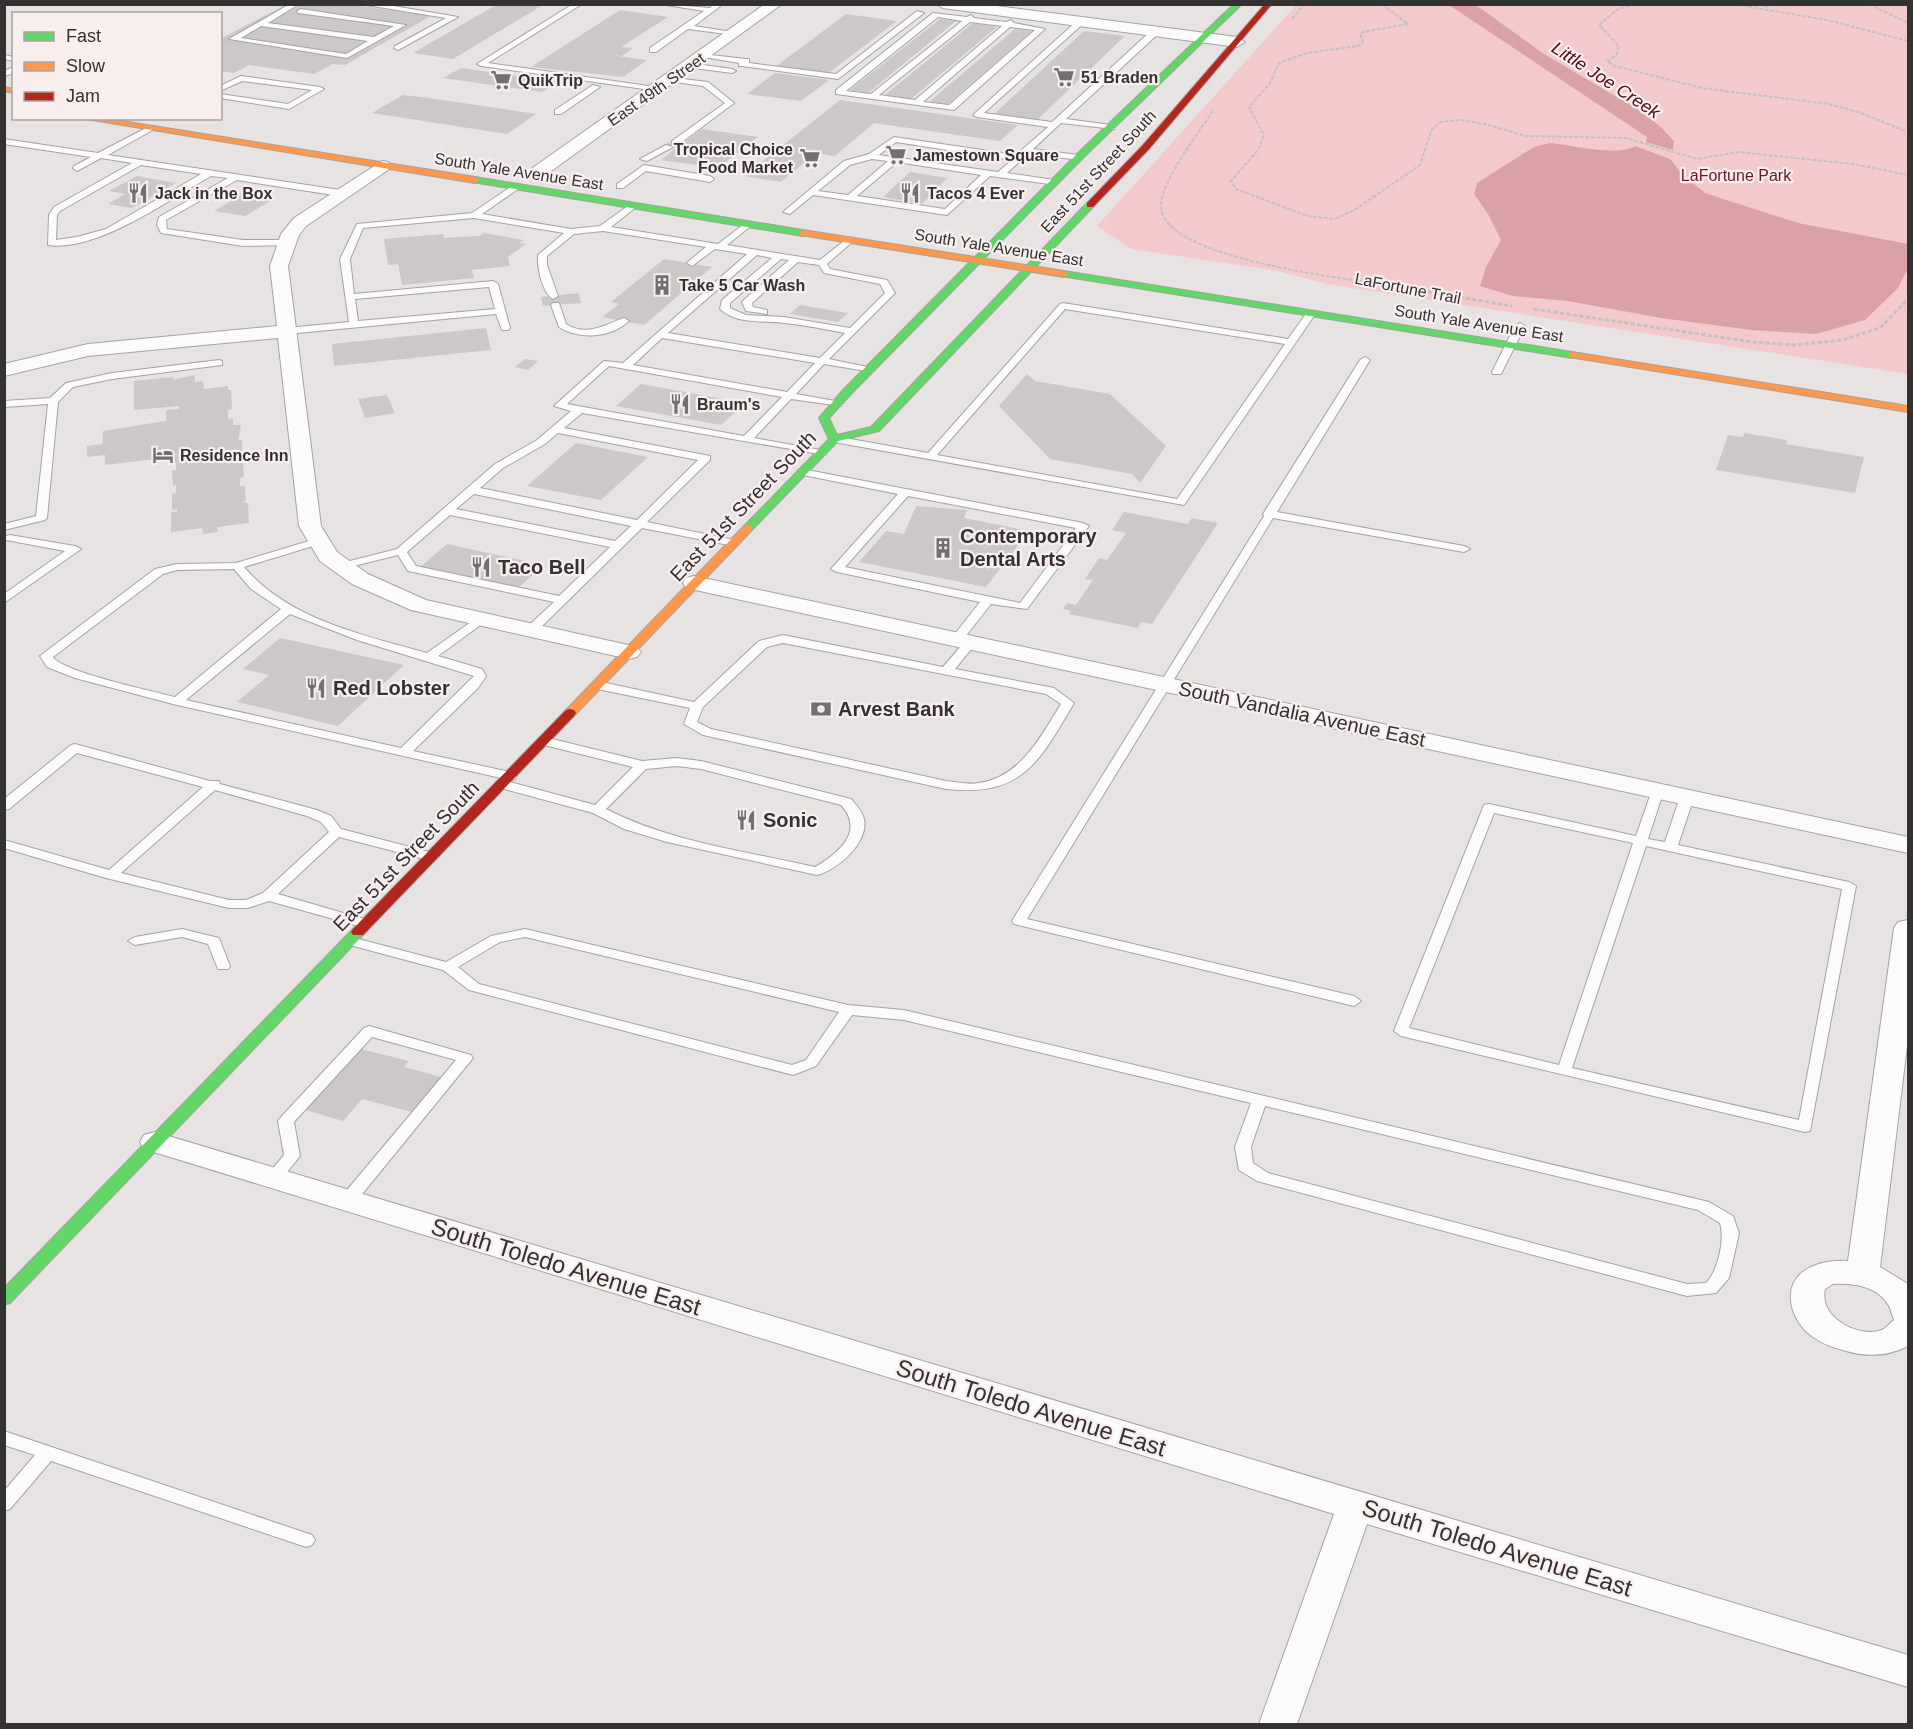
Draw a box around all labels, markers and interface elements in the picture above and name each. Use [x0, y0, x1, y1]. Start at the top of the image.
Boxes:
legend [12, 12, 222, 120]
text: Fast [66, 26, 101, 46]
water label: Little Joe Creek [1548, 38, 1665, 123]
street label: East 49th Street [604, 49, 709, 129]
text: Slow [66, 56, 106, 76]
supermarket icon: 51 Braden [1052, 65, 1076, 89]
supermarket icon: QuikTrip [489, 68, 513, 92]
place label: 51 Braden [1081, 69, 1158, 86]
place label: QuikTrip [518, 72, 583, 89]
text: Jam [66, 86, 100, 106]
street label: East 51st Street South [1038, 107, 1159, 236]
place label: Tropical Choice Food Market [674, 141, 794, 176]
supermarket icon: Jamestown Square [884, 143, 908, 167]
supermarket icon: Tropical Choice Food Market [798, 146, 822, 170]
place label: Jamestown Square [913, 147, 1059, 164]
street label: South Yale Avenue East [433, 150, 605, 193]
park label: LaFortune Park [1681, 167, 1792, 184]
restaurant icon: Jack in the Box [126, 181, 150, 205]
restaurant icon: Tacos 4 Ever [898, 181, 922, 205]
place label: Jack in the Box [155, 185, 272, 202]
place label: Tacos 4 Ever [927, 185, 1025, 202]
street label: South Yale Avenue East [913, 226, 1085, 269]
street label: LaFortune Trail [1353, 270, 1462, 307]
building icon: Take 5 Car Wash [650, 273, 674, 297]
place label: Take 5 Car Wash [679, 277, 805, 294]
street label: South Yale Avenue East [1393, 302, 1565, 345]
restaurant icon: Braum's [668, 392, 692, 416]
place label: Braum's [697, 396, 760, 413]
street label: East 51st Street South [666, 426, 820, 586]
hotel icon: Residence Inn [151, 443, 175, 467]
place label: Residence Inn [180, 447, 288, 464]
place label: Contemporary Dental Arts [960, 525, 1098, 570]
building icon: Contemporary Dental Arts [931, 536, 955, 560]
restaurant icon: Taco Bell [469, 555, 493, 579]
place label: Taco Bell [498, 556, 585, 578]
restaurant icon: Red Lobster [304, 676, 328, 700]
place label: Red Lobster [333, 677, 450, 699]
street label: South Vandalia Avenue East [1177, 677, 1428, 751]
bank icon: Arvest Bank [809, 697, 833, 721]
place label: Arvest Bank [838, 698, 956, 720]
street label: East 51st Street South [329, 776, 483, 936]
restaurant icon: Sonic [734, 808, 758, 832]
place label: Sonic [763, 809, 817, 831]
street label: South Toledo Avenue East [428, 1213, 705, 1321]
street label: South Toledo Avenue East [893, 1354, 1170, 1462]
street label: South Toledo Avenue East [1359, 1494, 1636, 1602]

